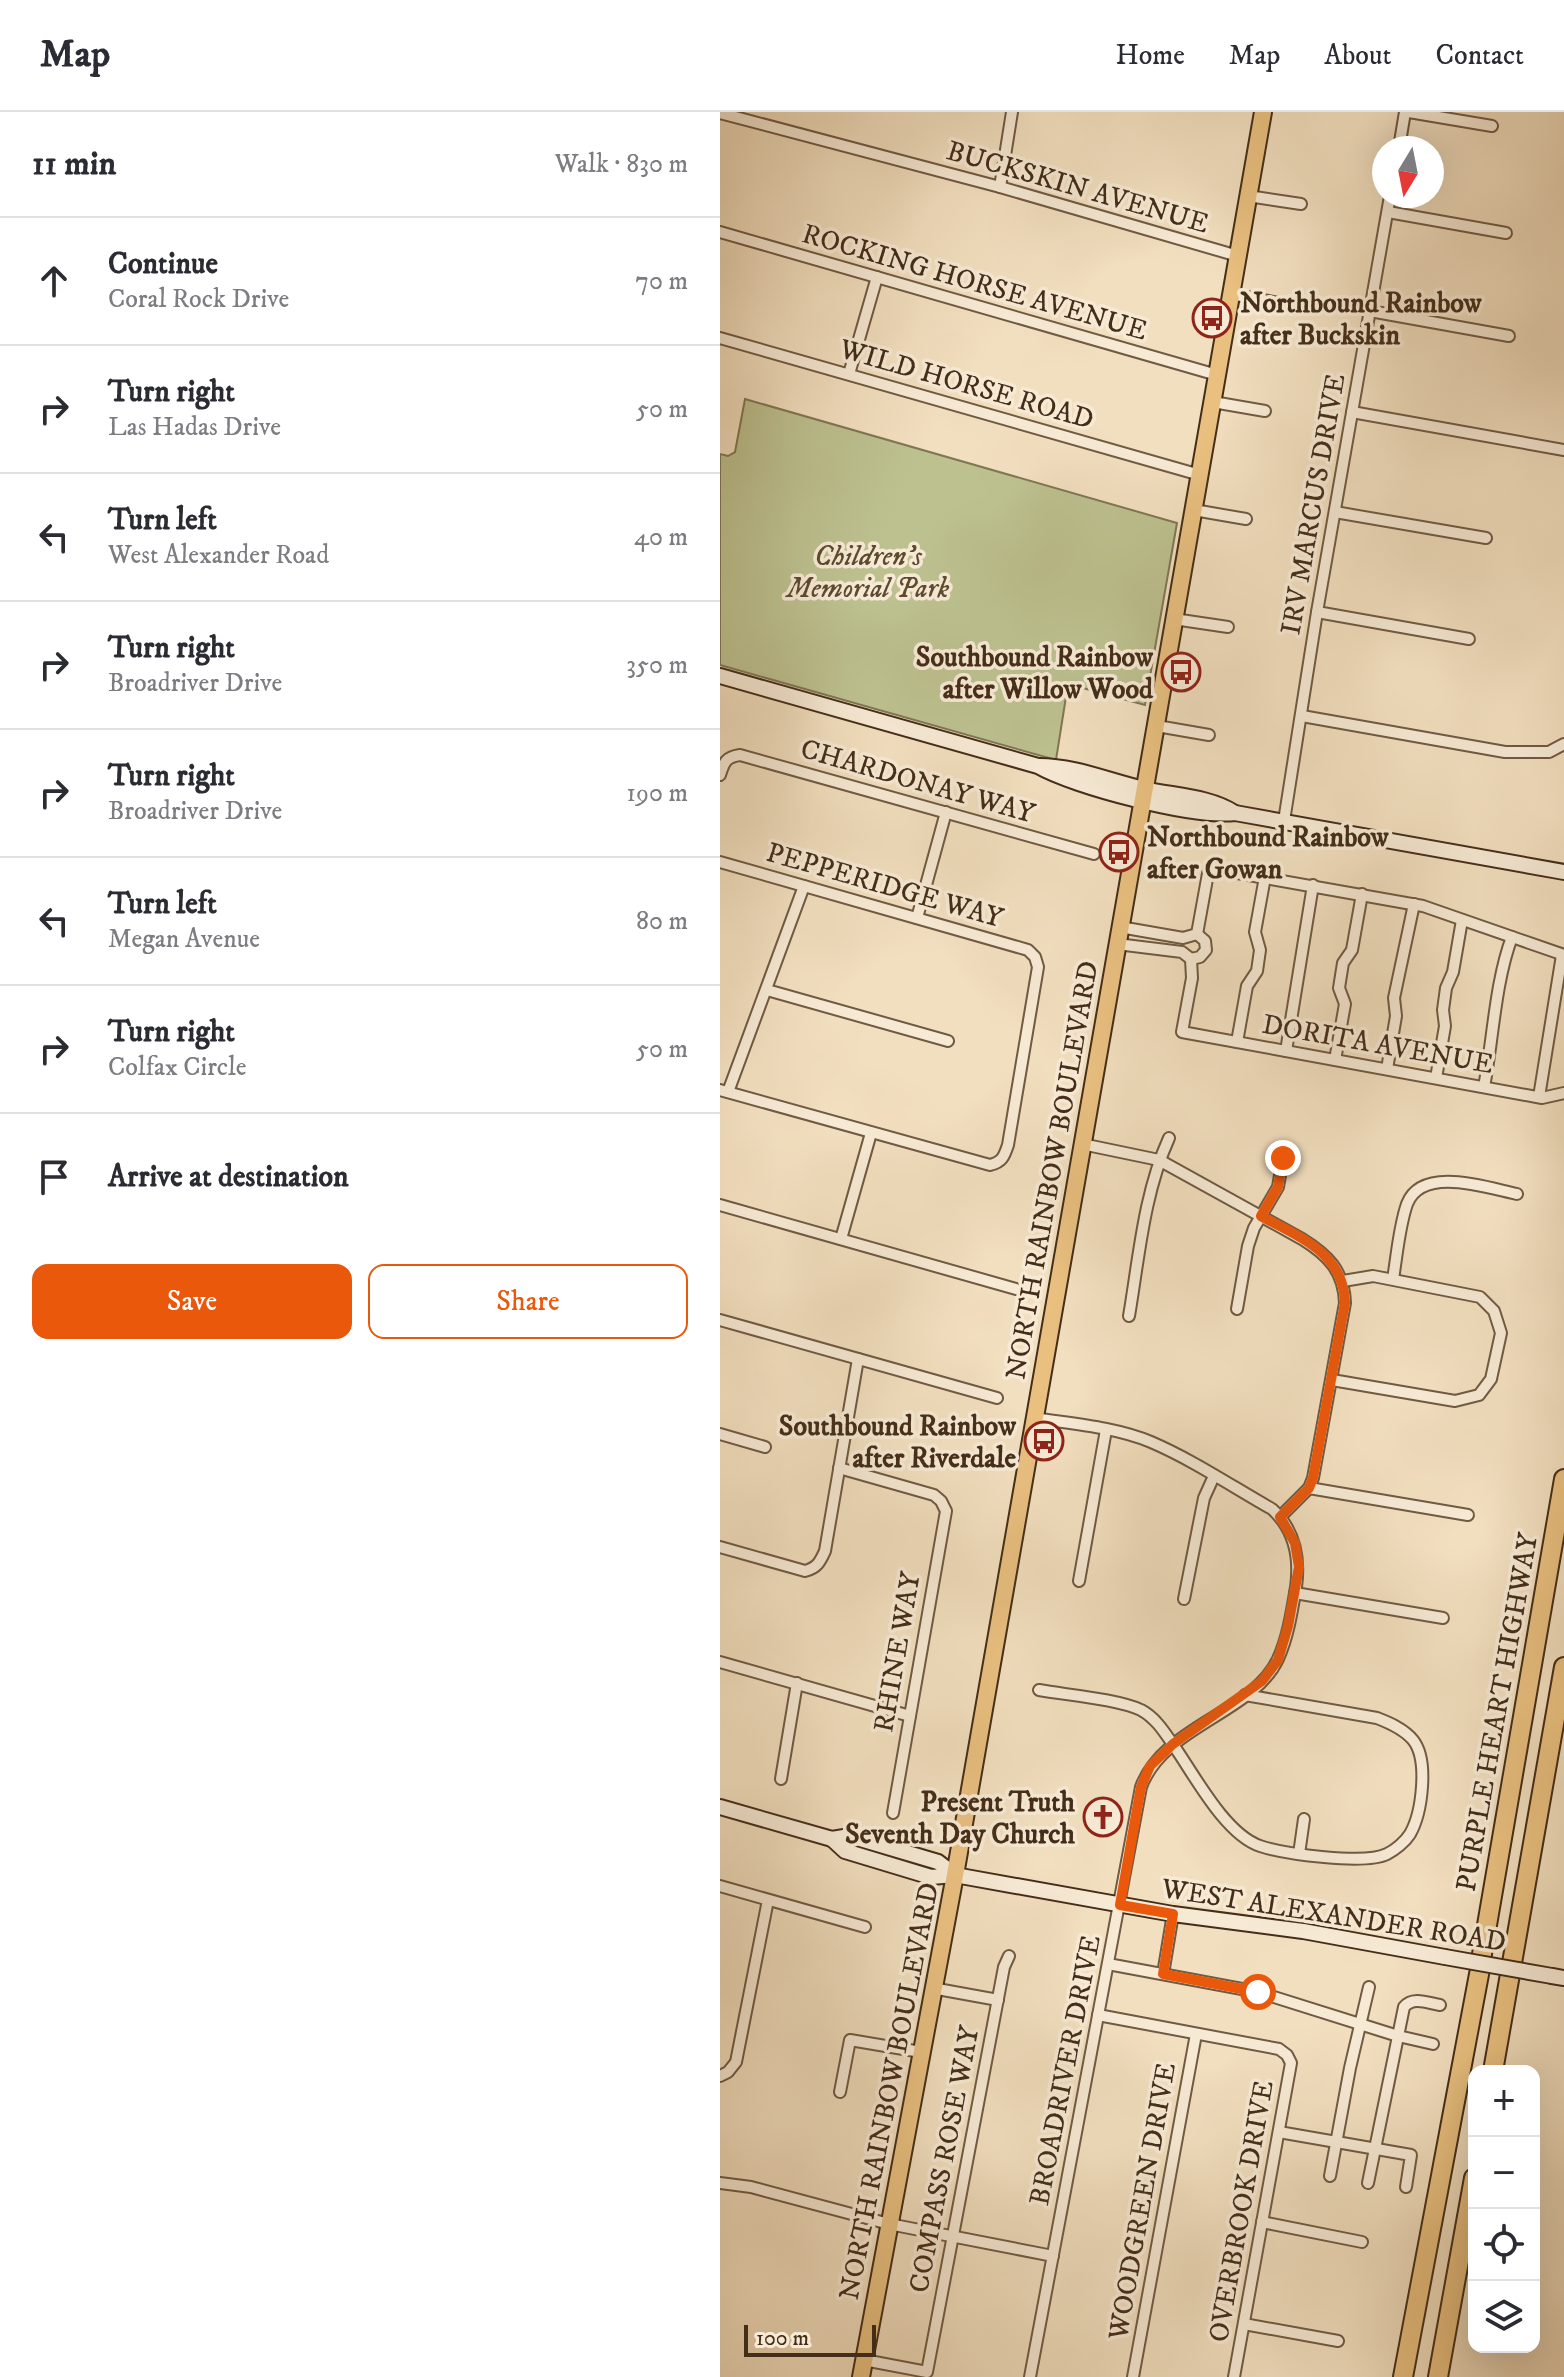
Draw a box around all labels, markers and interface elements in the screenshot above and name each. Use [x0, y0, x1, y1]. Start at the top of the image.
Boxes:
text: Map [40, 31, 110, 79]
text: Home [1116, 38, 1185, 73]
text: Map [1229, 38, 1280, 73]
text: About [1324, 38, 1391, 73]
text: Contact [1435, 38, 1524, 73]
street label: BUCKSKIN AVENUE [943, 133, 1213, 242]
north arrow [1372, 136, 1444, 208]
text: 11 min [32, 143, 116, 185]
text: Walk · 830 m [555, 148, 688, 181]
street label: ROCKING HORSE AVENUE [798, 216, 1151, 349]
text: Continue [108, 246, 218, 283]
icon: ahead [32, 259, 76, 303]
text: 70 m [635, 265, 688, 298]
text: Coral Rock Drive [108, 283, 289, 316]
place label: Northbound Rainbow after Buckskin [1240, 286, 1483, 353]
bus stop icon: Northbound Rainbow after Buckskin [1191, 297, 1233, 339]
street label: WILD HORSE ROAD [834, 331, 1098, 437]
street label: IRV MARCUS DRIVE [1273, 371, 1354, 638]
text: Turn right [108, 374, 235, 411]
icon: right [32, 387, 76, 431]
text: 50 m [636, 393, 688, 426]
text: Las Hadas Drive [108, 411, 281, 444]
text: Turn left [108, 502, 217, 539]
icon: left [32, 515, 76, 559]
text: 40 m [634, 521, 688, 554]
text: West Alexander Road [108, 539, 329, 572]
park label: Children's Memorial Park [785, 539, 950, 606]
text: Turn right [108, 630, 235, 667]
place label: Southbound Rainbow after Willow Wood [916, 640, 1154, 707]
icon: right [32, 643, 76, 687]
text: 350 m [626, 649, 688, 682]
bus stop icon: Southbound Rainbow after Willow Wood [1160, 651, 1202, 693]
text: Broadriver Drive [108, 667, 282, 700]
street label: CHARDONAY WAY [796, 731, 1039, 832]
text: Turn right [108, 758, 235, 795]
icon: right [32, 771, 76, 815]
text: 190 m [626, 777, 688, 810]
text: Broadriver Drive [108, 795, 282, 828]
place label: Northbound Rainbow after Gowan [1147, 820, 1390, 887]
bus stop icon: Northbound Rainbow after Gowan [1098, 831, 1140, 873]
street label: PEPPERIDGE WAY [762, 835, 1007, 936]
text: Turn left [108, 886, 217, 923]
icon: left [32, 899, 76, 943]
text: 80 m [636, 905, 688, 938]
text: Megan Avenue [108, 923, 260, 956]
street label: NORTH RAINBOW BOULEVARD [998, 958, 1107, 1382]
street label: DORITA AVENUE [1260, 1007, 1496, 1082]
text: Turn right [108, 1014, 235, 1051]
icon: right [32, 1027, 76, 1071]
text: 50 m [636, 1033, 688, 1066]
text: Colfax Circle [108, 1051, 246, 1084]
route end [1265, 1140, 1301, 1176]
icon: arrive [32, 1155, 76, 1199]
text: Arrive at destination [108, 1159, 349, 1196]
button: Save [32, 1264, 352, 1339]
button: Share [368, 1264, 688, 1339]
place label: Southbound Rainbow after Riverdale [779, 1409, 1017, 1476]
bus stop icon: Southbound Rainbow after Riverdale [1023, 1420, 1065, 1462]
street label: PURPLE HEART HIGHWAY [1449, 1530, 1546, 1894]
street label: RHINE WAY [866, 1569, 929, 1735]
place label: Present Truth Seventh Day Church [845, 1785, 1075, 1852]
church icon: Present Truth Seventh Day Church [1082, 1796, 1124, 1838]
street label: WEST ALEXANDER ROAD [1158, 1871, 1508, 1960]
street label: NORTH RAINBOW BOULEVARD [832, 1880, 947, 2303]
street label: BROADRIVER DRIVE [1022, 1932, 1109, 2208]
route start [1240, 1974, 1276, 2010]
street label: COMPASS ROSE WAY [901, 2023, 988, 2296]
street label: WOODGREEN DRIVE [1101, 2060, 1184, 2343]
map controls [1468, 2065, 1540, 2353]
button: + [1468, 2065, 1540, 2137]
street label: OVERBROOK DRIVE [1201, 2078, 1282, 2345]
button: − [1468, 2137, 1540, 2209]
button: locate [1468, 2209, 1540, 2281]
button: layers [1468, 2281, 1540, 2353]
scale bar [744, 2321, 876, 2357]
text: 100 m [756, 2325, 809, 2352]

